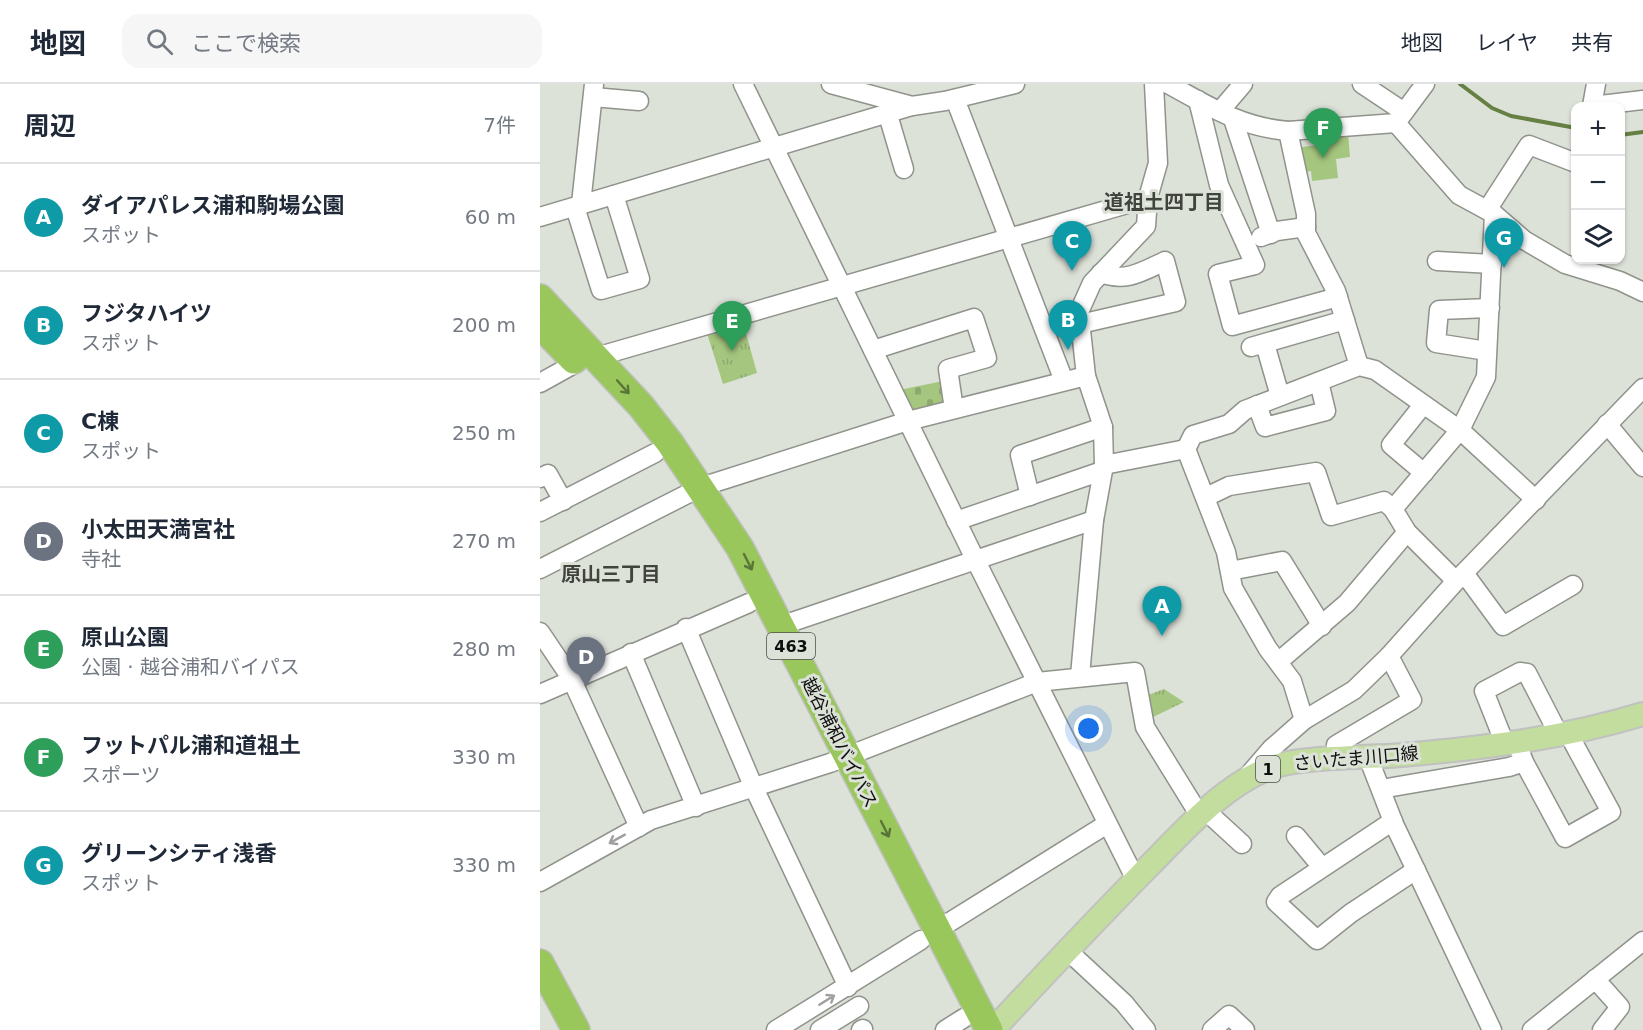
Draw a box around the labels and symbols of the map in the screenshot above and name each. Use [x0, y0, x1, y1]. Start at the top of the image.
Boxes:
pin: F [1304, 109, 1342, 158]
district label: 道祖土四丁目 [1104, 190, 1224, 214]
pin: G [1484, 218, 1524, 268]
pin: C [1052, 222, 1092, 271]
pin: B [1048, 300, 1088, 350]
pin: E [712, 302, 752, 351]
one-way arrow [616, 379, 630, 394]
one-way arrow [742, 553, 754, 571]
district label: 原山三丁目 [561, 562, 661, 586]
pin: A [1142, 586, 1182, 636]
road number: 463 [767, 633, 815, 659]
pin: D [566, 638, 606, 687]
street label: 越谷浦和バイパス [798, 673, 882, 811]
your location [1074, 714, 1103, 743]
street label: さいたま川口線 [1293, 742, 1419, 774]
road number: 1 [1256, 756, 1280, 782]
one-way arrow [879, 820, 891, 837]
one-way arrow [609, 834, 626, 846]
one-way arrow [818, 994, 835, 1006]

